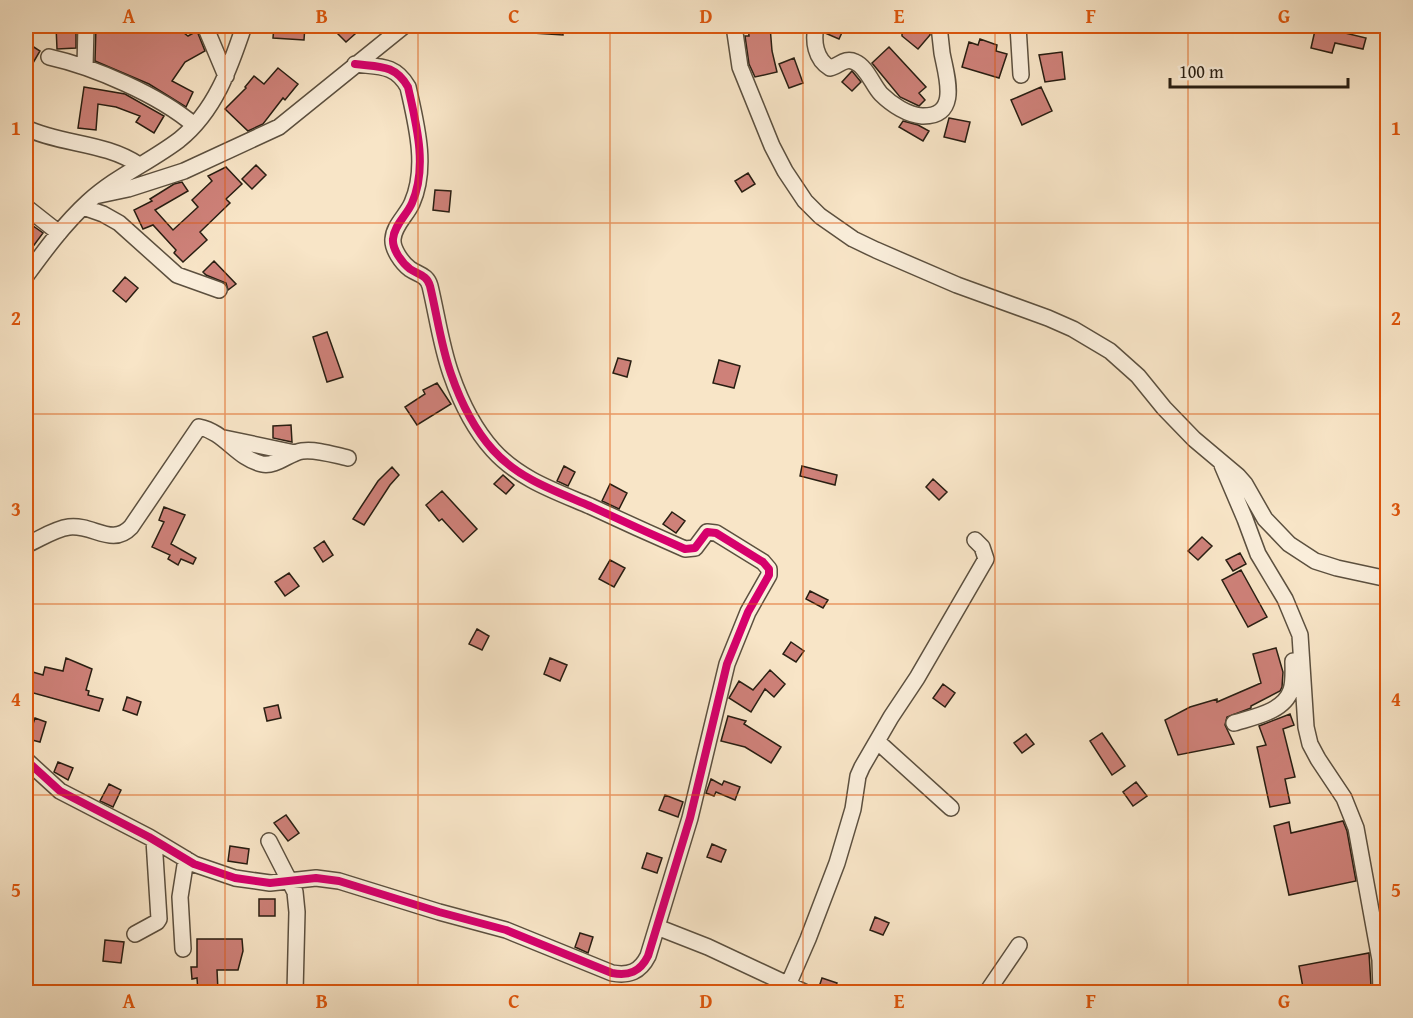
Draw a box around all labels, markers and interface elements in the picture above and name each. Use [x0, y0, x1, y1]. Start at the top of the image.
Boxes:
text: A [123, 1, 136, 30]
text: B [316, 1, 328, 30]
text: C [508, 1, 520, 30]
text: D [699, 1, 713, 30]
text: E [894, 1, 905, 30]
text: F [1086, 1, 1096, 30]
text: G [1278, 1, 1290, 30]
scale bar [1170, 51, 1348, 89]
text: 100 m [1179, 58, 1224, 85]
text: 1 [11, 113, 21, 142]
text: 1 [1391, 113, 1401, 142]
text: 2 [11, 303, 21, 332]
text: 2 [1391, 303, 1401, 332]
text: 3 [11, 494, 21, 523]
text: 3 [1391, 494, 1401, 523]
text: 4 [11, 684, 21, 713]
text: 4 [1391, 684, 1401, 713]
text: 5 [11, 875, 21, 904]
text: 5 [1391, 875, 1401, 904]
text: A [123, 986, 136, 1015]
text: B [316, 986, 328, 1015]
text: C [508, 986, 520, 1015]
text: D [699, 986, 713, 1015]
text: E [894, 986, 905, 1015]
text: F [1086, 986, 1096, 1015]
text: G [1278, 986, 1290, 1015]

